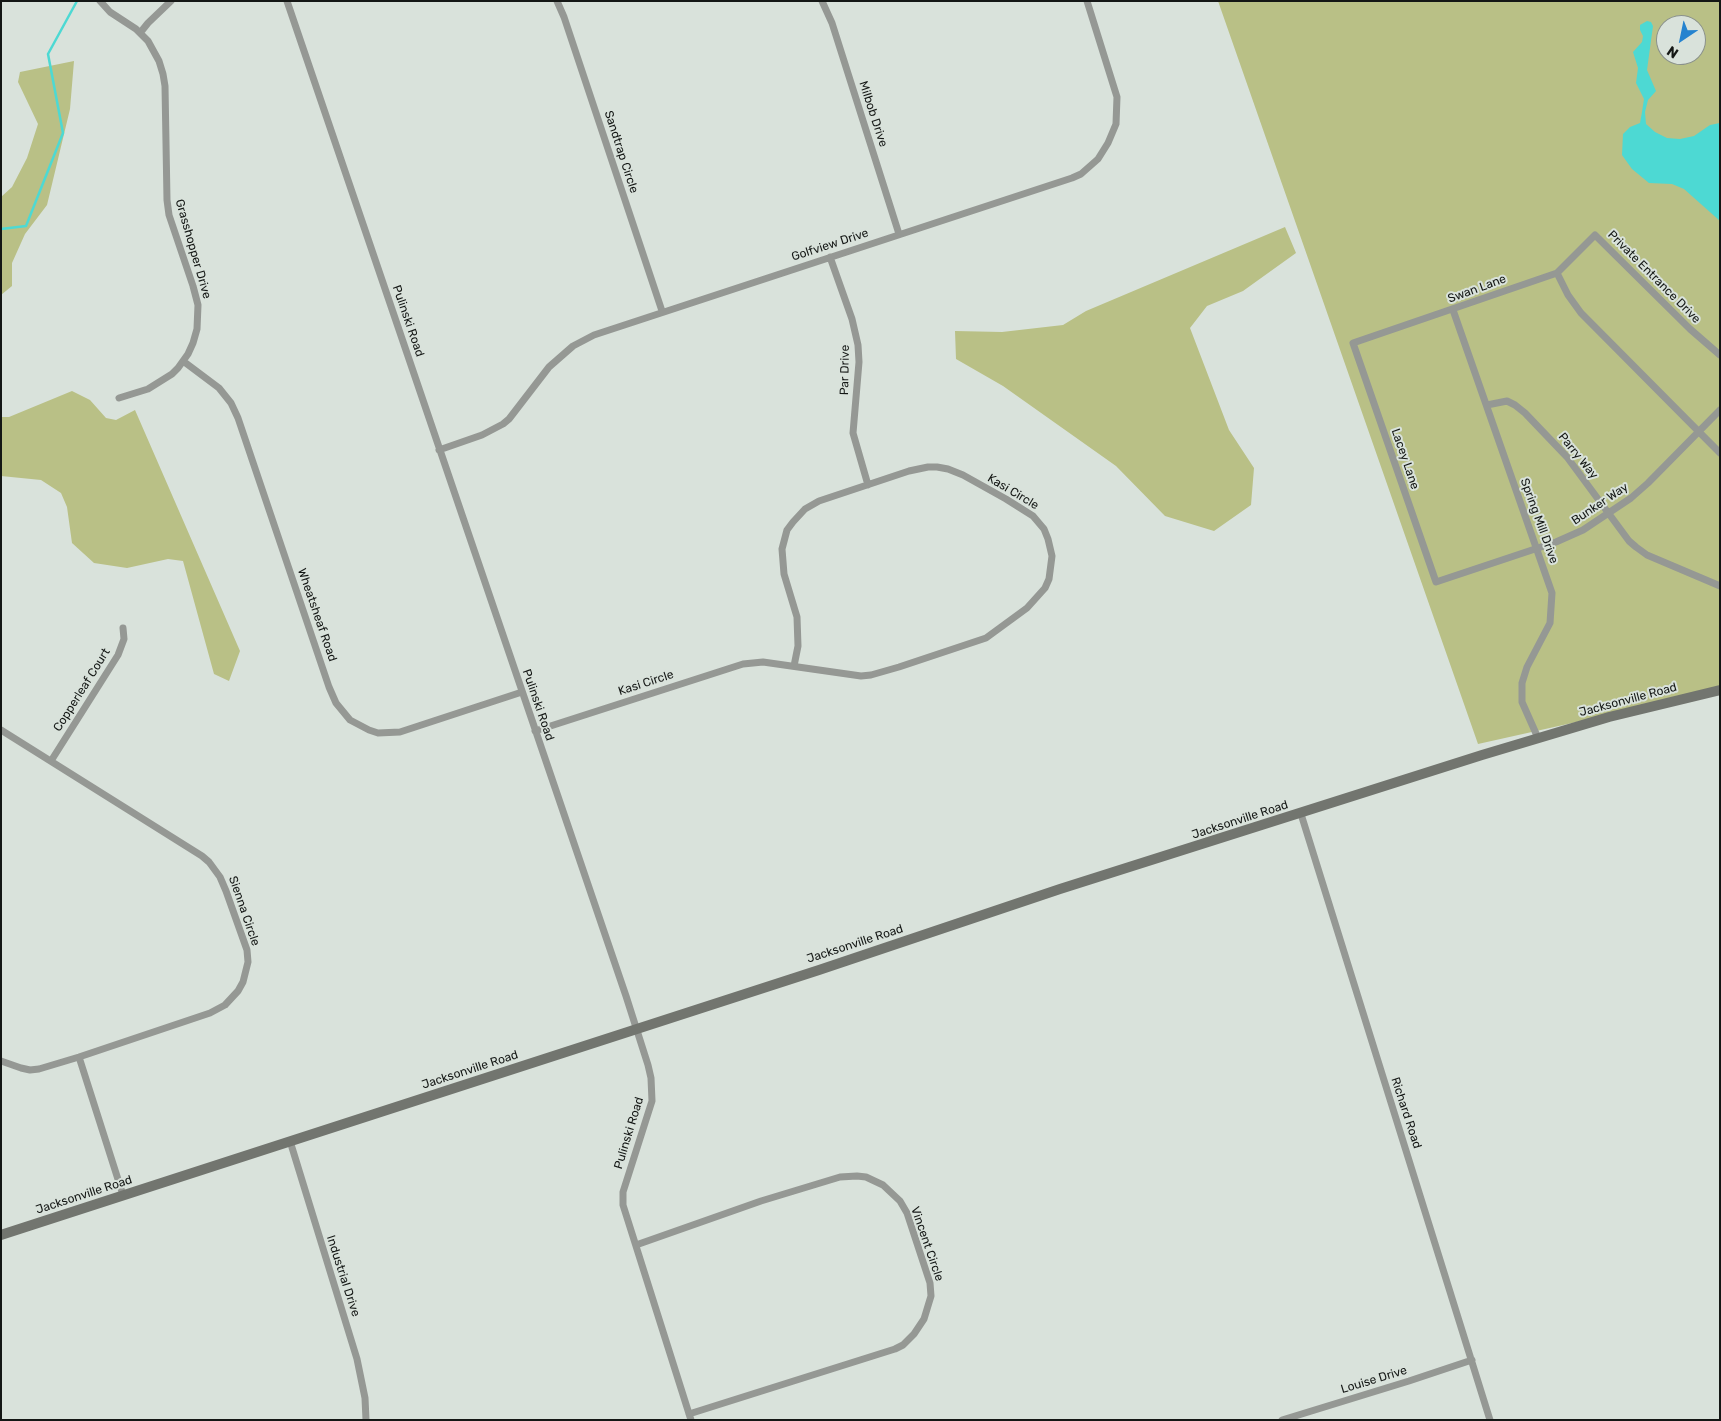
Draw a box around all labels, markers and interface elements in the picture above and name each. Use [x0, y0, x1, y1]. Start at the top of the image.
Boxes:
north arrow [1656, 15, 1706, 65]
text: N [1664, 42, 1682, 62]
street label: Milbob Drive [856, 79, 890, 149]
street label: Sandtrap Circle [601, 109, 641, 195]
street label: Grasshopper Drive [172, 197, 214, 301]
street label: Golfview Drive [790, 226, 870, 264]
street label: Private Entrance Drive [1605, 228, 1703, 326]
street label: Swan Lane [1446, 272, 1508, 306]
street label: Pulinski Road [389, 283, 427, 359]
street label: Par Drive [837, 345, 853, 395]
street label: Lacey Lane [1388, 427, 1422, 491]
street label: Parry Way [1555, 430, 1601, 482]
street label: Kasi Circle [985, 471, 1041, 513]
street label: Spring Mill Drive [1517, 476, 1561, 566]
street label: Bunker Way [1569, 480, 1631, 528]
street label: Wheatsheaf Road [294, 567, 340, 663]
street label: Copperleaf Court [51, 646, 113, 734]
street label: Pulinski Road [519, 667, 557, 743]
street label: Kasi Circle [617, 667, 675, 699]
street label: Jacksonville Road [1578, 680, 1678, 720]
street label: Jacksonville Road [1190, 798, 1290, 842]
street label: Sienna Circle [225, 874, 263, 948]
street label: Jacksonville Road [805, 922, 905, 966]
street label: Jacksonville Road [420, 1048, 520, 1092]
street label: Richard Road [1388, 1075, 1424, 1151]
street label: Pulinski Road [611, 1095, 647, 1171]
street label: Jacksonville Road [34, 1173, 134, 1217]
street label: Vincent Circle [908, 1205, 946, 1283]
street label: Industrial Drive [323, 1234, 363, 1318]
street label: Louise Drive [1339, 1363, 1409, 1397]

